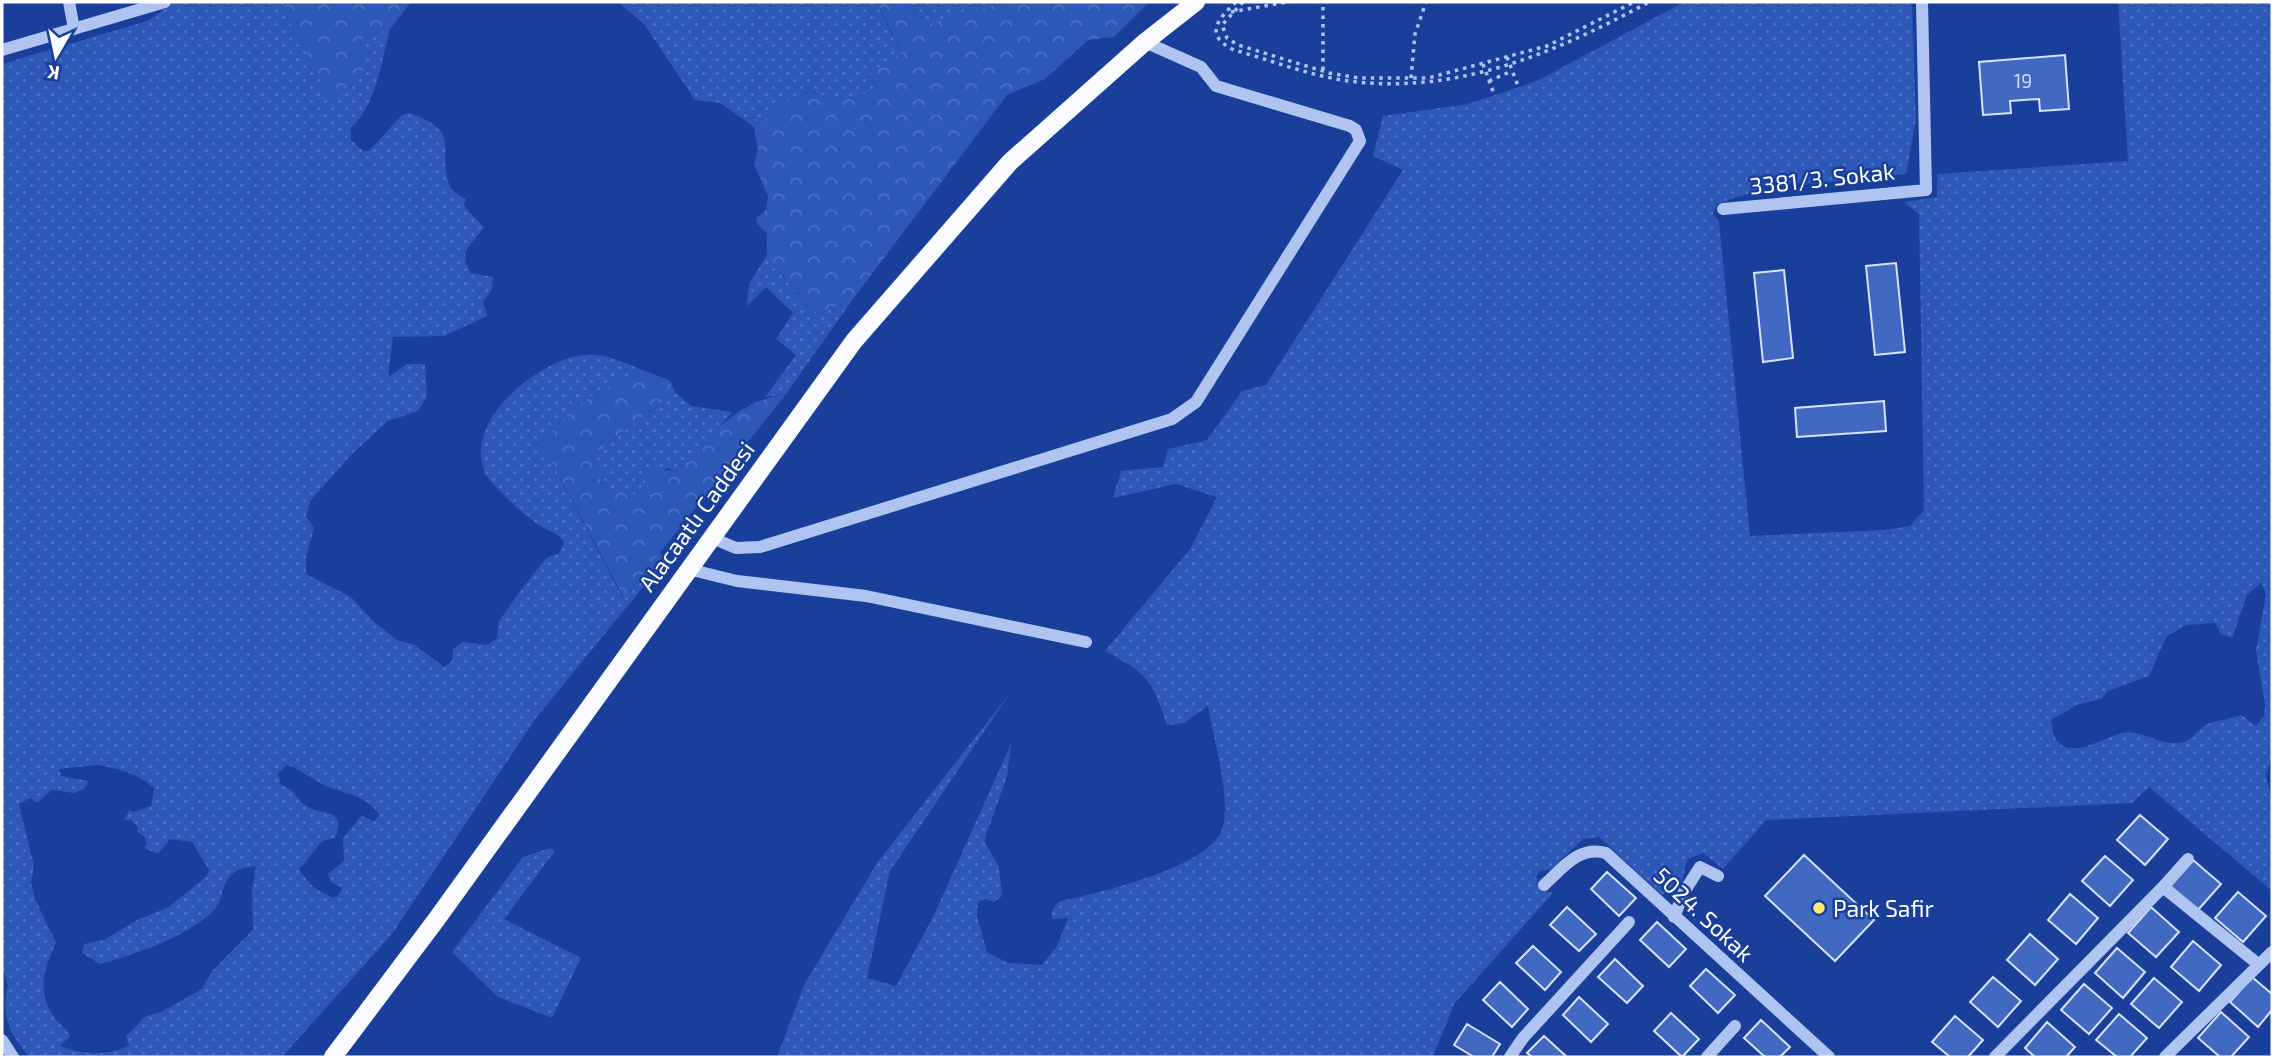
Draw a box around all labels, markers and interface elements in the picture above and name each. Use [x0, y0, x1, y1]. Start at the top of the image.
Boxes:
north arrow [21, 21, 91, 91]
text: K [46, 61, 61, 86]
house number: 19 [2014, 69, 2032, 92]
street label: 3381/3. Sokak [1748, 156, 1896, 200]
street label: Alacaatlı Caddesi [632, 436, 760, 596]
street label: 5024. Sokak [1648, 861, 1760, 967]
place label: Park Safir [1833, 894, 1934, 922]
marker: Park Safir [1811, 900, 1827, 916]

